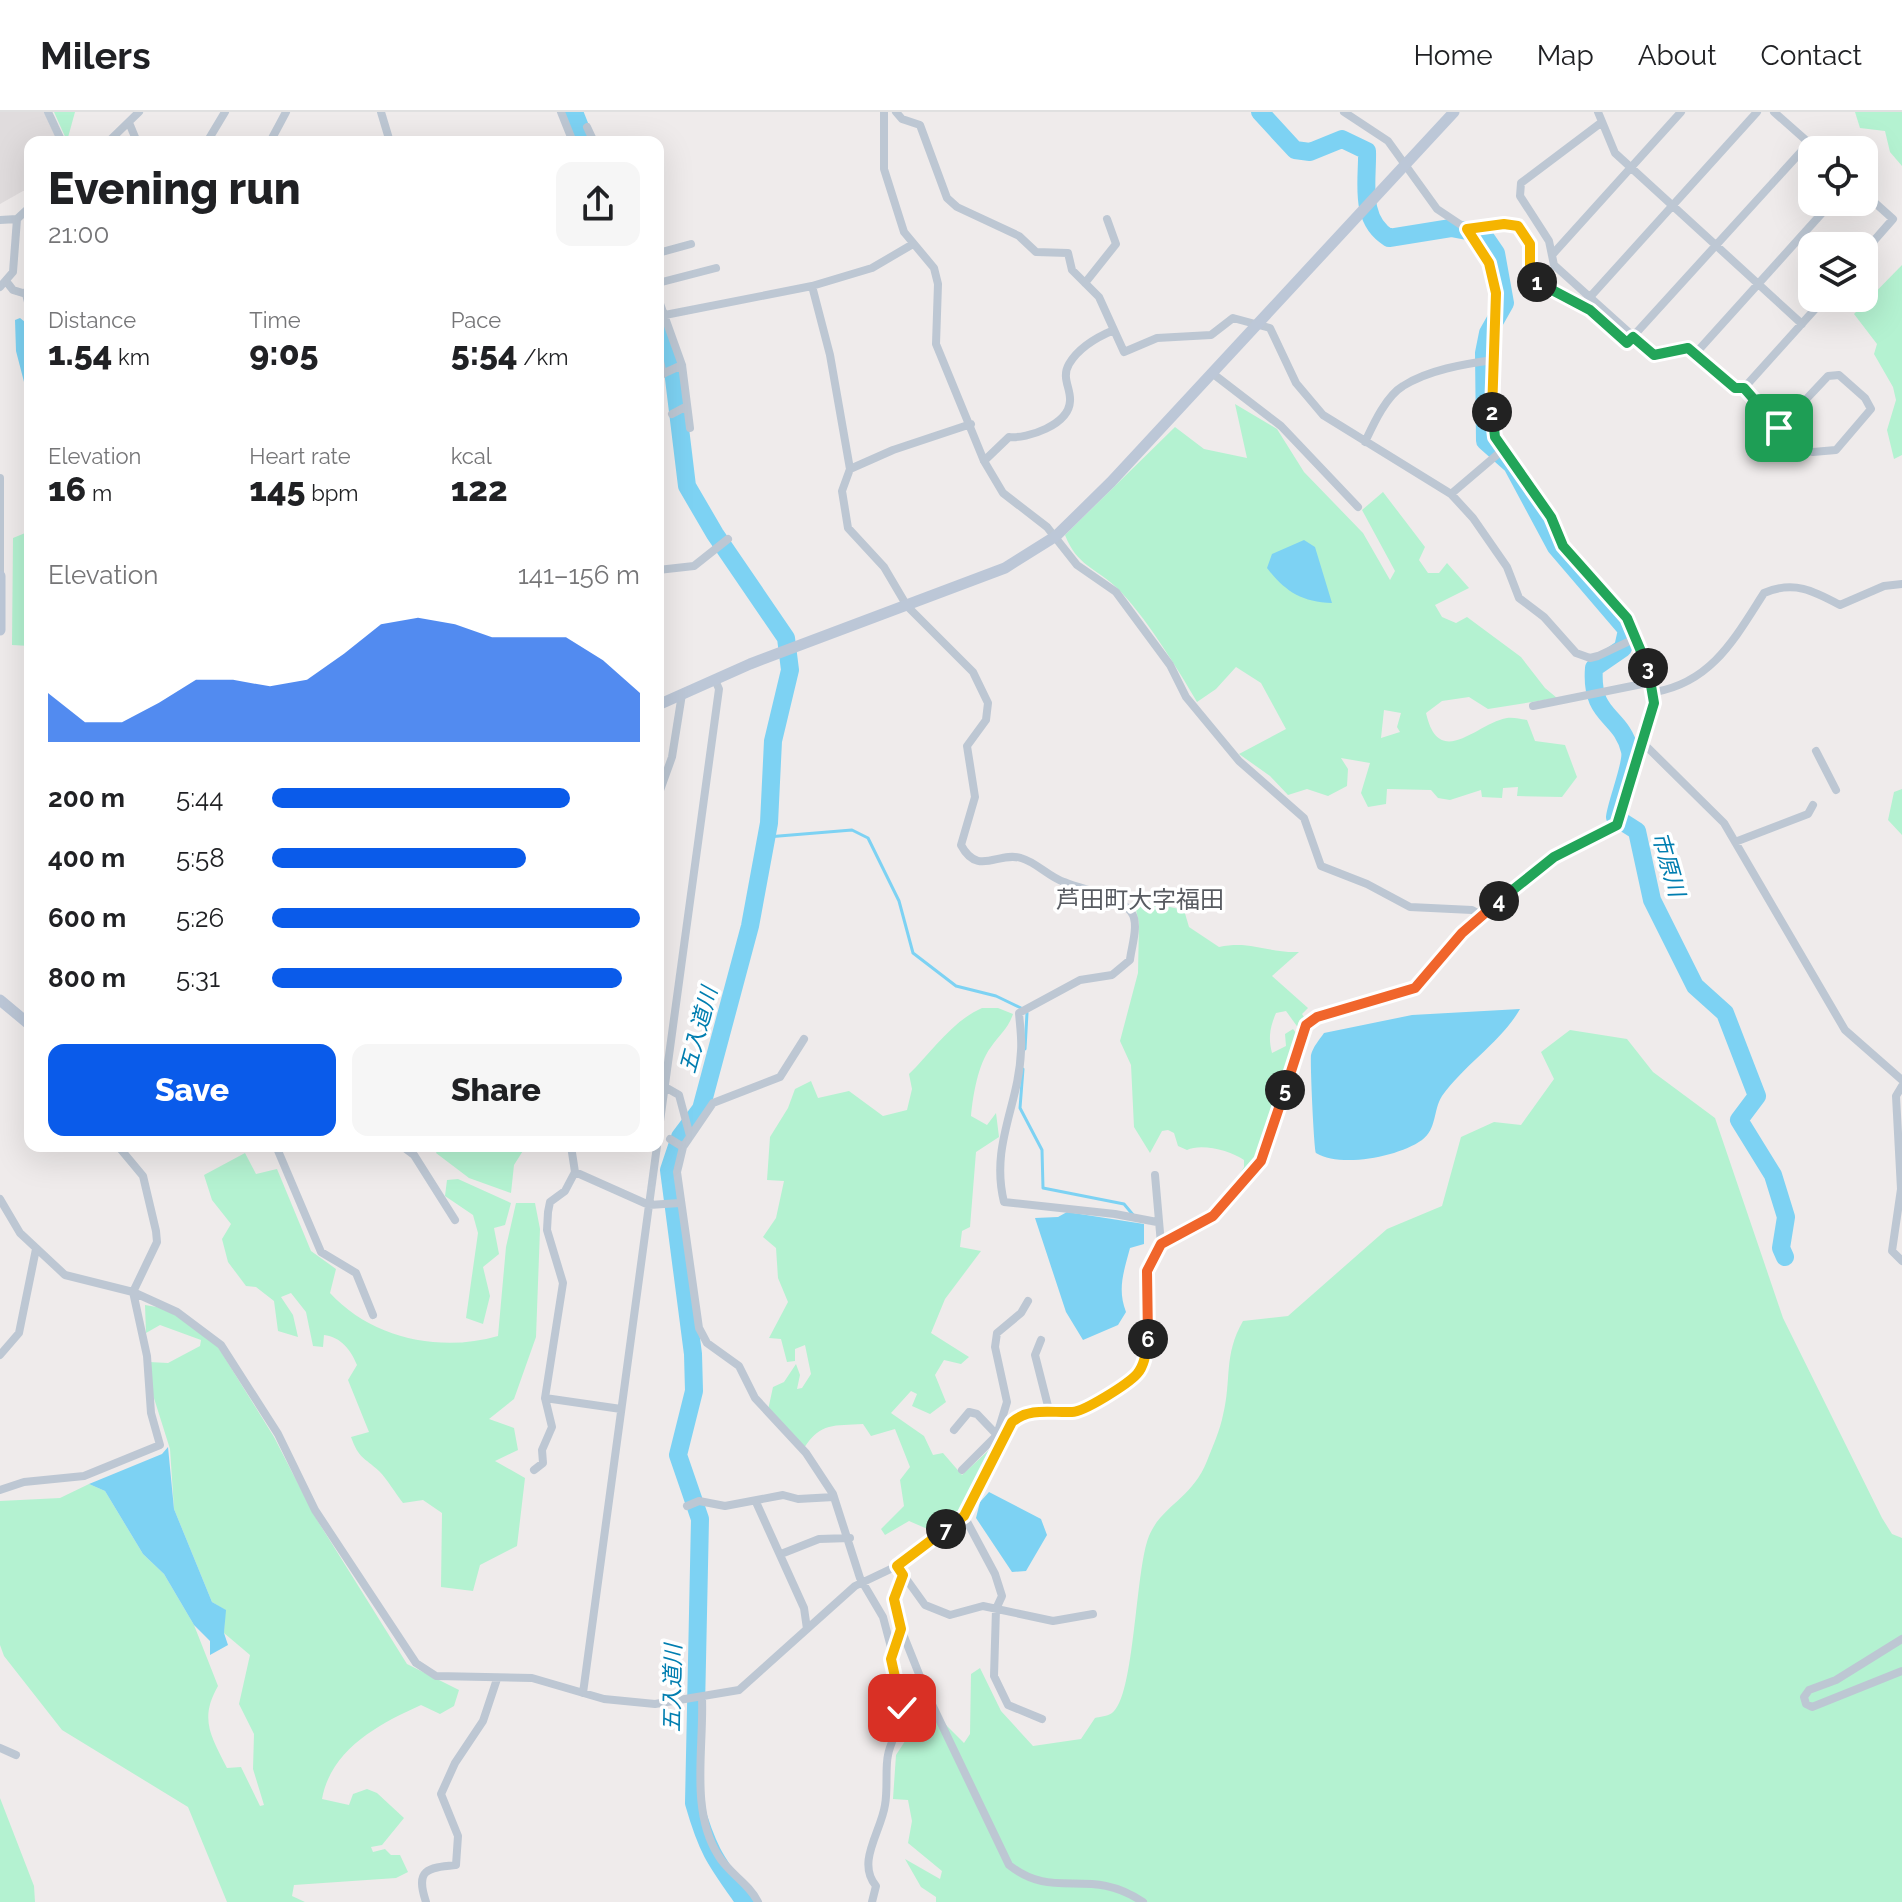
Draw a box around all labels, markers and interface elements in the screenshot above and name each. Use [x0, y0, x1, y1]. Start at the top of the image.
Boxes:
text: Milers [40, 33, 151, 78]
text: Home [1413, 39, 1493, 72]
text: Map [1537, 39, 1594, 72]
text: About [1638, 39, 1717, 72]
text: Contact [1761, 39, 1862, 72]
map controls [1798, 136, 1878, 312]
button: locate [1798, 136, 1878, 216]
button: share [556, 162, 640, 246]
text: Evening run [48, 163, 301, 214]
text: 21:00 [48, 219, 109, 249]
button: layers [1798, 232, 1878, 312]
pin: 1 [1517, 262, 1557, 302]
text: 1 [1532, 269, 1542, 295]
text: Distance [48, 307, 136, 333]
text: Time [249, 307, 301, 333]
text: Pace [451, 307, 501, 333]
text: 1.54 [48, 333, 112, 373]
text: 9:05 [249, 333, 319, 373]
text: 5:54 [451, 333, 518, 373]
text: km [112, 344, 150, 370]
text: /km [518, 344, 568, 370]
pin: 2 [1472, 392, 1512, 432]
pin [1745, 394, 1813, 462]
text: 2 [1486, 399, 1498, 425]
icon: arrive [1757, 406, 1801, 450]
text: Elevation [48, 443, 141, 469]
text: Heart rate [249, 443, 351, 469]
text: kcal [451, 443, 492, 469]
text: 16 [48, 469, 86, 509]
text: 145 [249, 469, 306, 509]
text: 122 [451, 469, 508, 509]
text: m [86, 480, 112, 506]
text: bpm [306, 480, 359, 506]
text: Elevation [48, 560, 158, 590]
text: 141–156 m [518, 560, 640, 590]
pin: 3 [1628, 648, 1668, 688]
text: 3 [1642, 655, 1654, 681]
text: 200 m [48, 783, 125, 813]
text: 5:44 [176, 783, 223, 813]
water label: 市原川 [1647, 829, 1691, 901]
text: 400 m [48, 843, 125, 873]
text: 5:58 [176, 843, 225, 873]
pin: 4 [1479, 881, 1519, 921]
district label: 芦田町大字福田 [1056, 885, 1224, 914]
text: 4 [1493, 888, 1505, 914]
text: 600 m [48, 903, 126, 933]
text: 5:26 [176, 903, 224, 933]
text: 800 m [48, 963, 126, 993]
text: 5:31 [176, 963, 220, 993]
water label: 五入道川 [674, 982, 722, 1076]
button: Save [48, 1044, 336, 1136]
button: Share [352, 1044, 640, 1136]
pin: 5 [1265, 1070, 1305, 1110]
text: 5 [1279, 1077, 1291, 1103]
pin: 6 [1128, 1319, 1168, 1359]
text: 6 [1141, 1326, 1155, 1352]
pin: 7 [926, 1509, 966, 1549]
text: 7 [940, 1516, 952, 1542]
water label: 五入道川 [658, 1642, 686, 1732]
pin [868, 1674, 936, 1742]
icon: check [880, 1686, 924, 1730]

